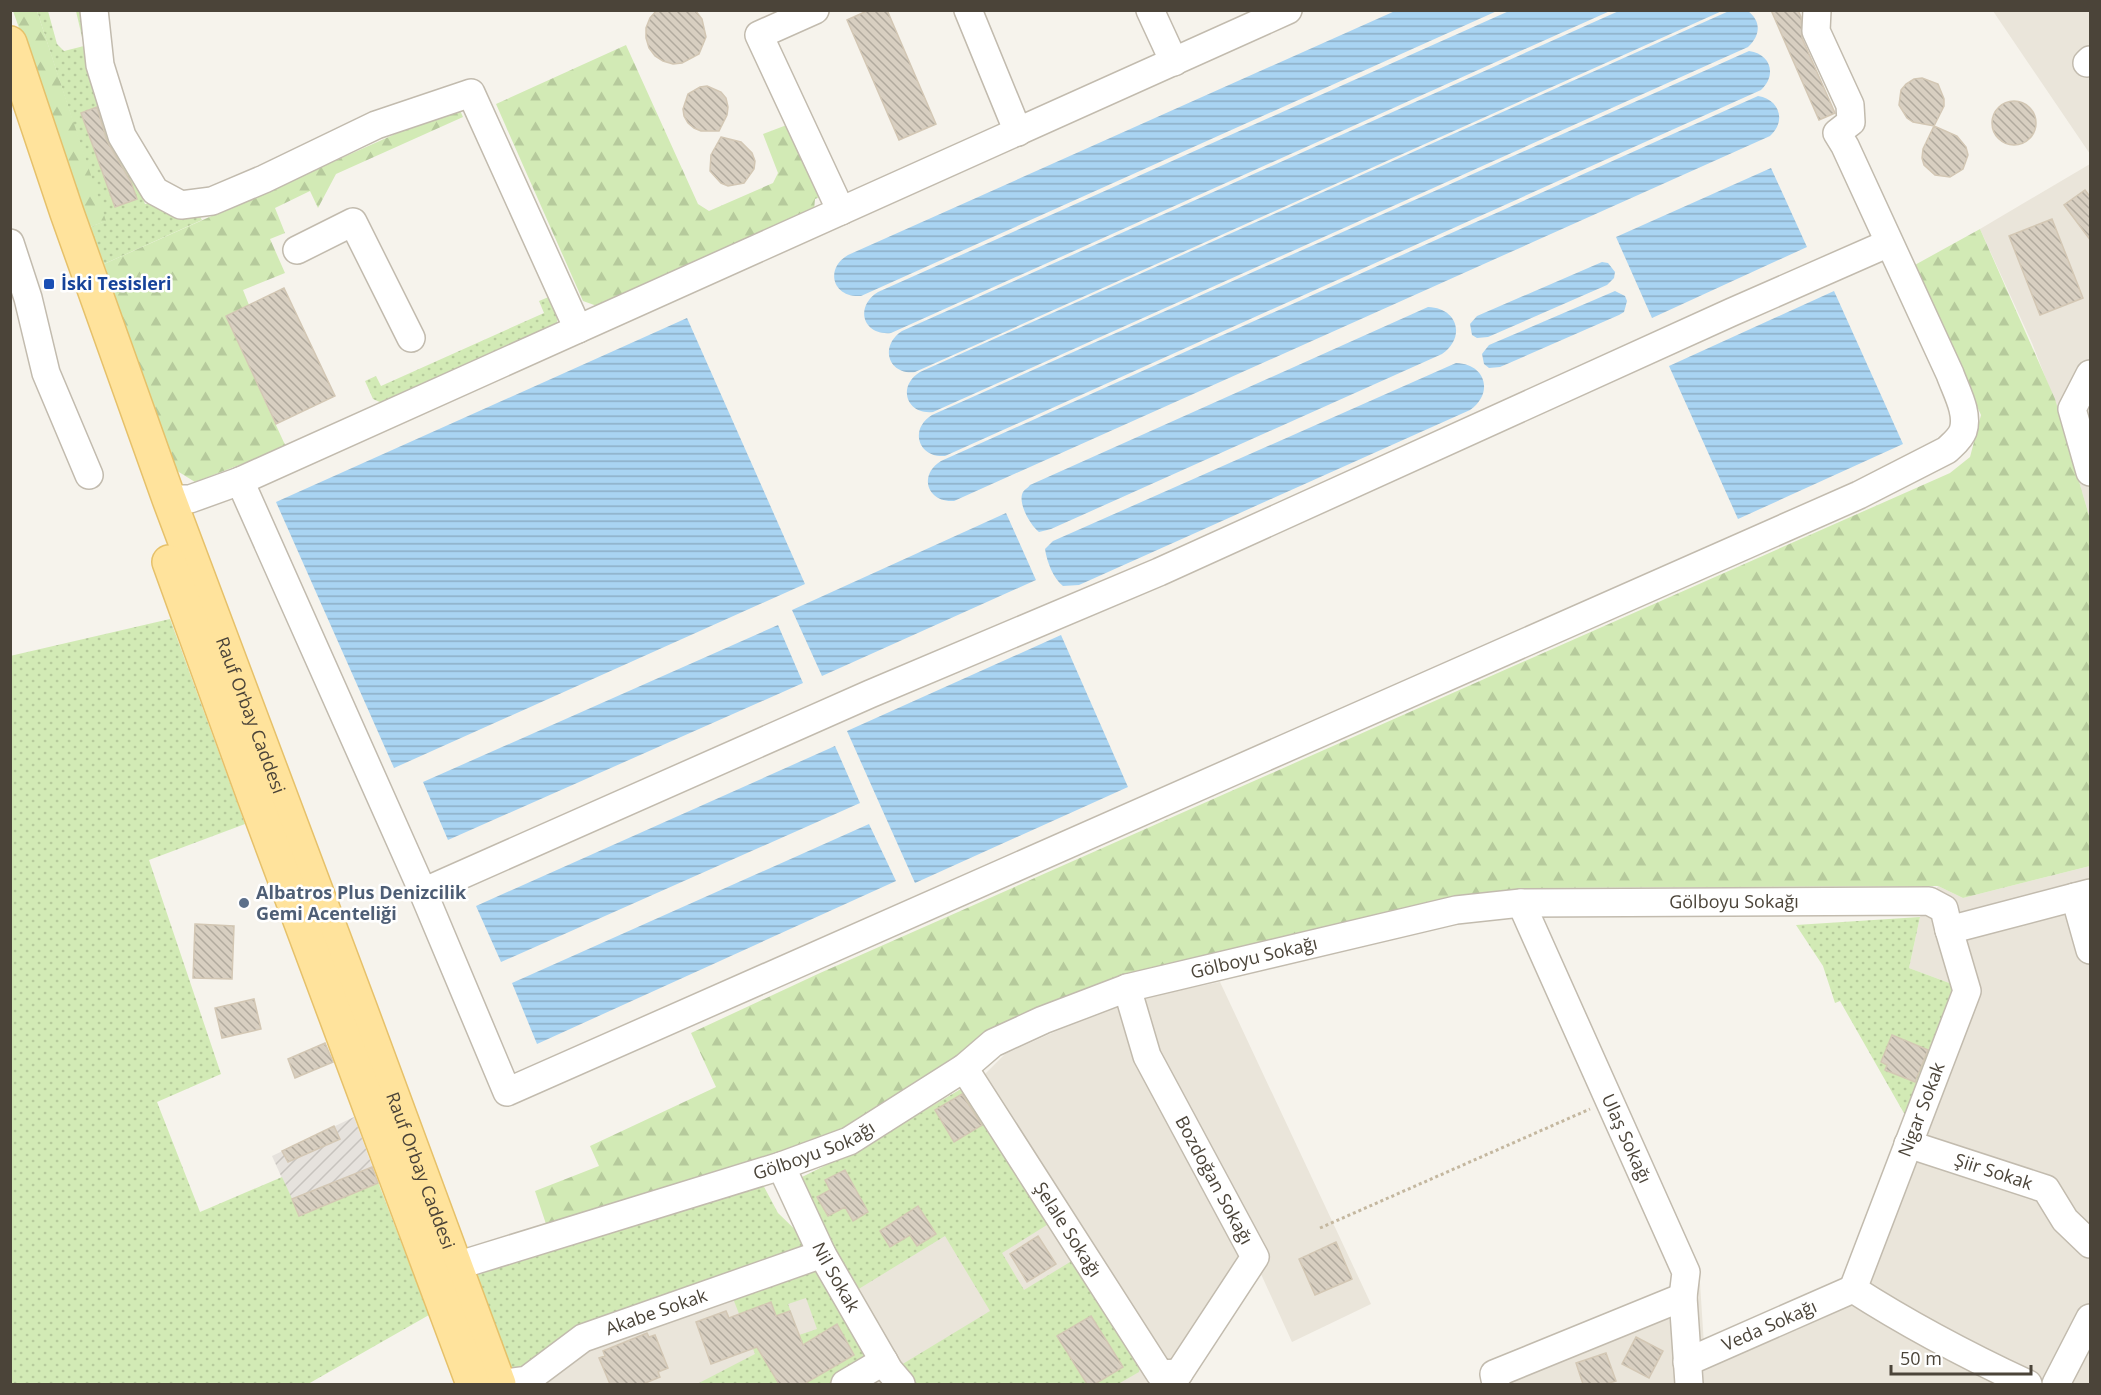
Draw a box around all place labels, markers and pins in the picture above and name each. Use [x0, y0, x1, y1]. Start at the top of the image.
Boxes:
place label: İski Tesisleri [61, 271, 171, 295]
marker: İski Tesisleri [42, 277, 56, 291]
place label: Albatros Plus Denizcilik Gemi Acenteliği [256, 880, 467, 925]
marker: Albatros Plus Denizcilik Gemi Acenteliği [237, 896, 251, 910]

